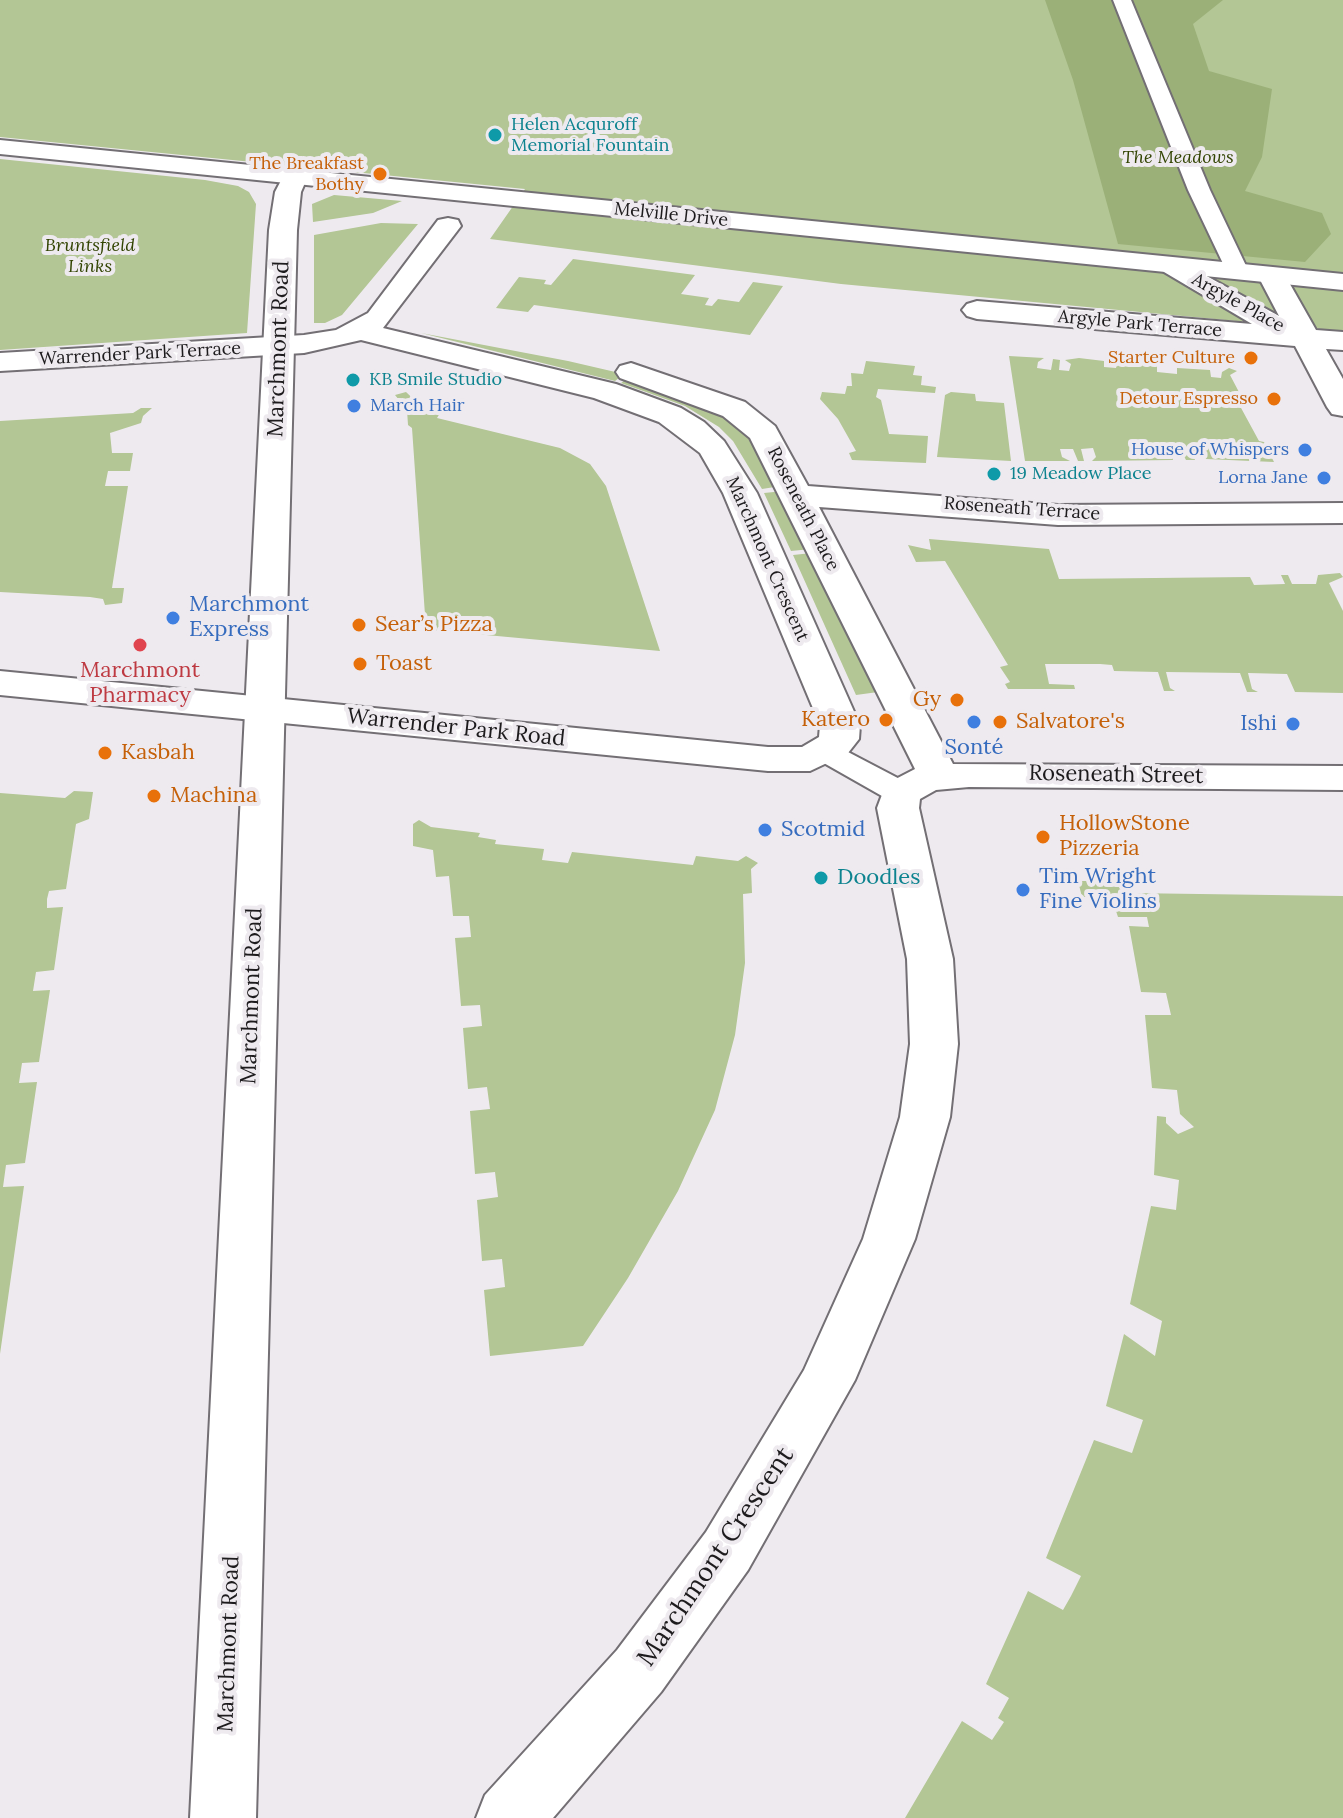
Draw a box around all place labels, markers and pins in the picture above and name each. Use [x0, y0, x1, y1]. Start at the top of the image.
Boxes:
place label: Helen Acquroff Memorial Fountain [511, 114, 669, 156]
marker: Helen Acquroff Memorial Fountain [486, 126, 504, 144]
place label: The Breakfast Bothy [249, 153, 364, 196]
marker: The Breakfast Bothy [371, 165, 389, 183]
place label: Starter Culture [1108, 347, 1235, 369]
marker: Starter Culture [1242, 349, 1260, 367]
place label: KB Smile Studio [369, 369, 502, 391]
marker: KB Smile Studio [344, 371, 362, 389]
place label: Detour Espresso [1119, 388, 1258, 410]
marker: Detour Espresso [1265, 390, 1283, 408]
place label: March Hair [370, 395, 465, 417]
marker: March Hair [345, 397, 363, 415]
place label: House of Whispers [1131, 439, 1289, 461]
marker: House of Whispers [1296, 441, 1314, 459]
place label: 19 Meadow Place [1010, 463, 1152, 485]
marker: 19 Meadow Place [985, 465, 1003, 483]
place label: Lorna Jane [1218, 467, 1308, 489]
marker: Lorna Jane [1315, 469, 1333, 487]
place label: Marchmont Express [189, 592, 309, 644]
marker: Marchmont Express [164, 609, 182, 627]
place label: Sear’s Pizza [375, 612, 493, 638]
marker: Sear’s Pizza [350, 616, 368, 634]
marker: Marchmont Pharmacy [131, 636, 149, 654]
place label: Toast [376, 651, 432, 677]
marker: Toast [351, 655, 369, 673]
place label: Marchmont Pharmacy [80, 658, 200, 710]
place label: Gy [913, 687, 941, 713]
marker: Gy [948, 691, 966, 709]
place label: Katero [801, 707, 870, 733]
place label: Salvatore's [1016, 709, 1125, 735]
marker: Katero [877, 711, 895, 729]
place label: Ishi [1240, 711, 1277, 737]
marker: Sonté [965, 713, 983, 731]
marker: Salvatore's [991, 713, 1009, 731]
marker: Ishi [1284, 715, 1302, 733]
place label: Sonté [945, 735, 1003, 761]
place label: Kasbah [121, 740, 195, 766]
marker: Kasbah [96, 744, 114, 762]
place label: Machina [170, 783, 257, 809]
marker: Machina [145, 787, 163, 805]
place label: HollowStone Pizzeria [1059, 811, 1190, 862]
place label: Scotmid [781, 817, 865, 843]
marker: Scotmid [756, 821, 774, 839]
marker: HollowStone Pizzeria [1034, 828, 1052, 846]
place label: Tim Wright Fine Violins [1039, 864, 1157, 916]
place label: Doodles [837, 865, 920, 891]
marker: Doodles [812, 869, 830, 887]
marker: Tim Wright Fine Violins [1014, 881, 1032, 899]

